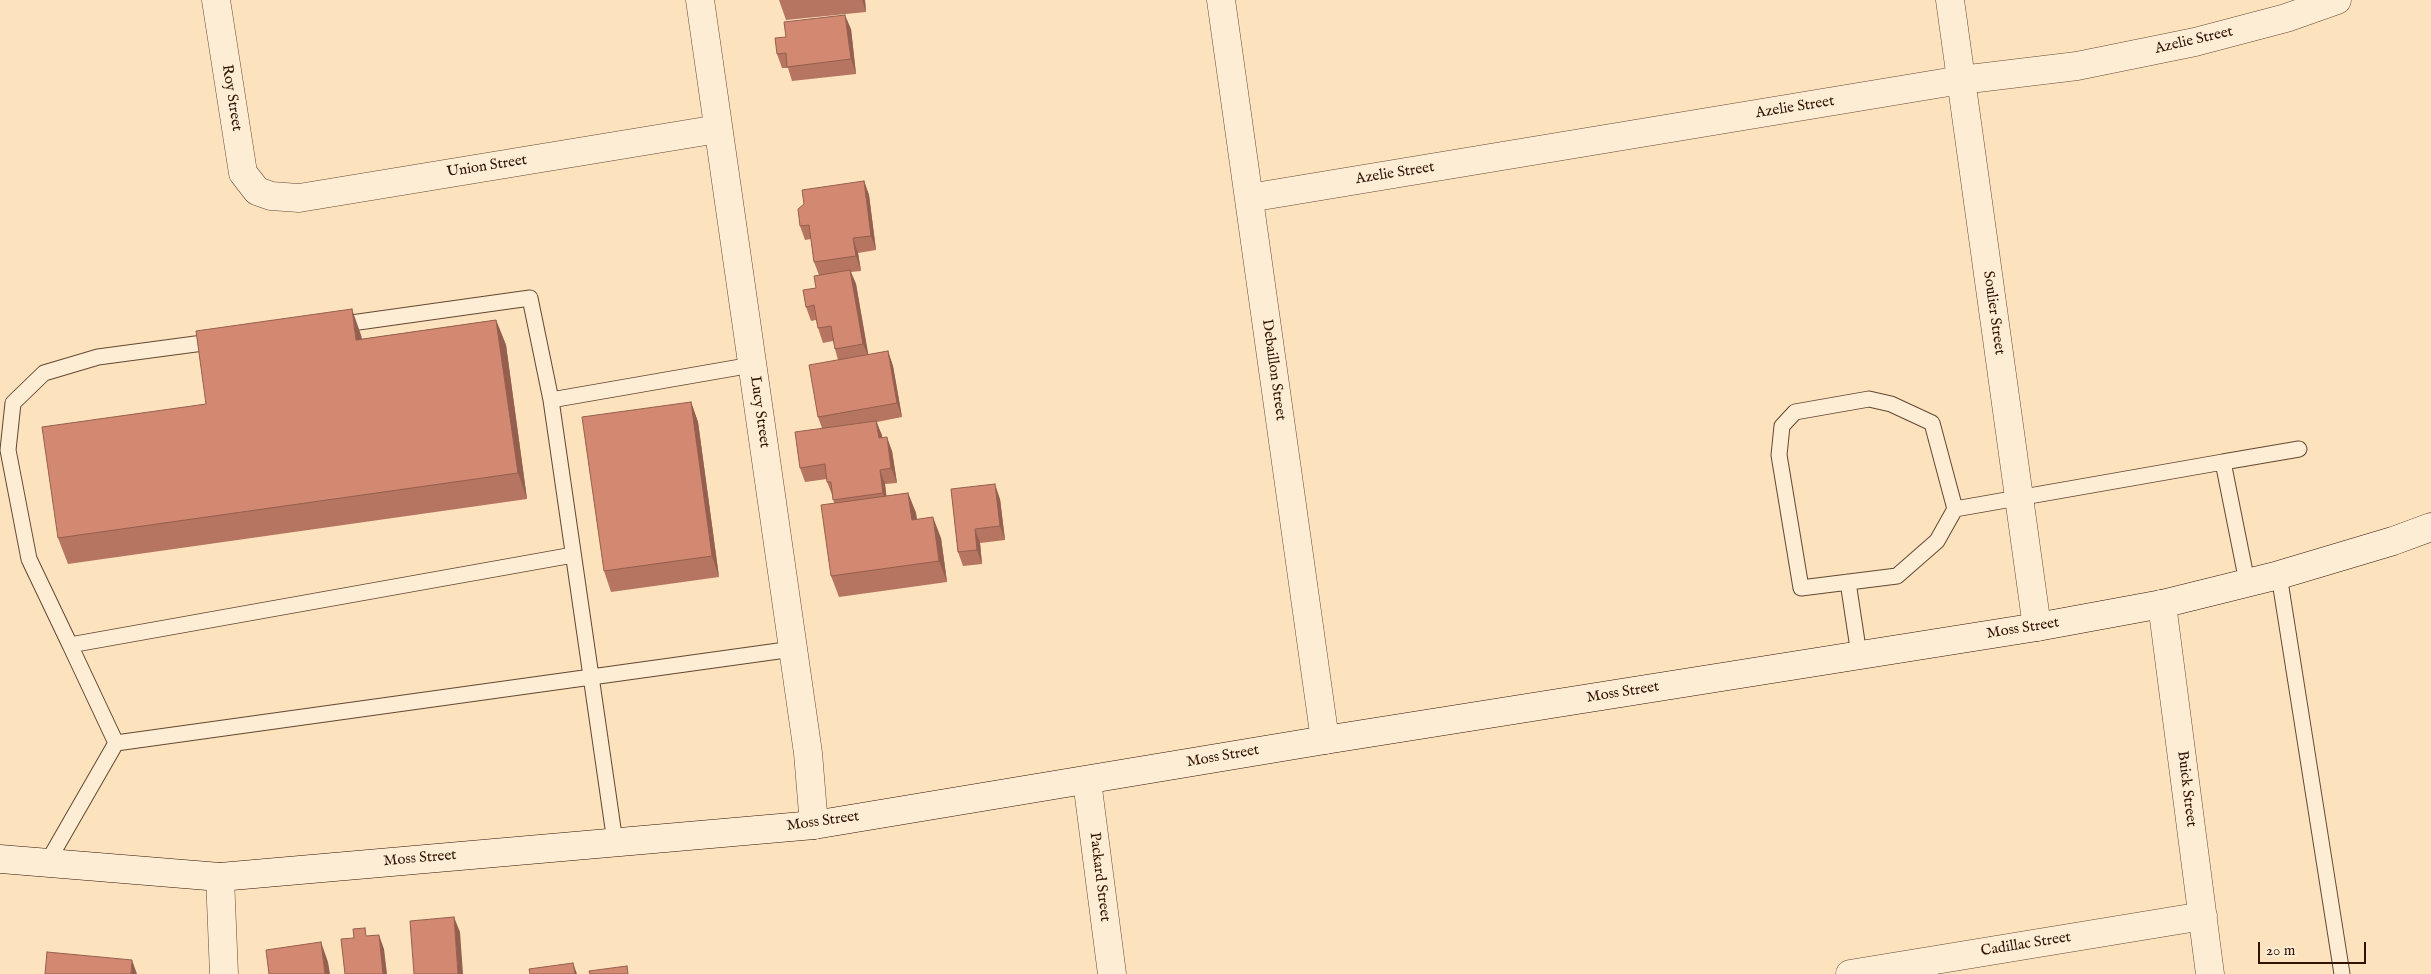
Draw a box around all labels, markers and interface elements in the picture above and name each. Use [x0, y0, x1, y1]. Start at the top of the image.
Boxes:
street label: Azelie Street [2153, 23, 2235, 59]
street label: Roy Street [217, 63, 245, 133]
street label: Azelie Street [1754, 93, 1836, 123]
street label: Union Street [446, 152, 528, 182]
street label: Azelie Street [1354, 159, 1436, 189]
street label: Soulier Street [1978, 270, 2008, 356]
street label: Debaillon Street [1257, 318, 1289, 422]
street label: Lucy Street [745, 375, 773, 449]
street label: Moss Street [1985, 614, 2061, 644]
street label: Moss Street [1585, 678, 1661, 708]
street label: Moss Street [1185, 742, 1261, 772]
street label: Buick Street [2172, 750, 2200, 828]
street label: Moss Street [786, 808, 860, 836]
street label: Packard Street [1085, 831, 1113, 923]
street label: Moss Street [383, 847, 457, 871]
street label: Cadillac Street [1980, 929, 2072, 961]
scale bar [2261, 932, 2368, 964]
text: 20 m [2266, 941, 2295, 960]

